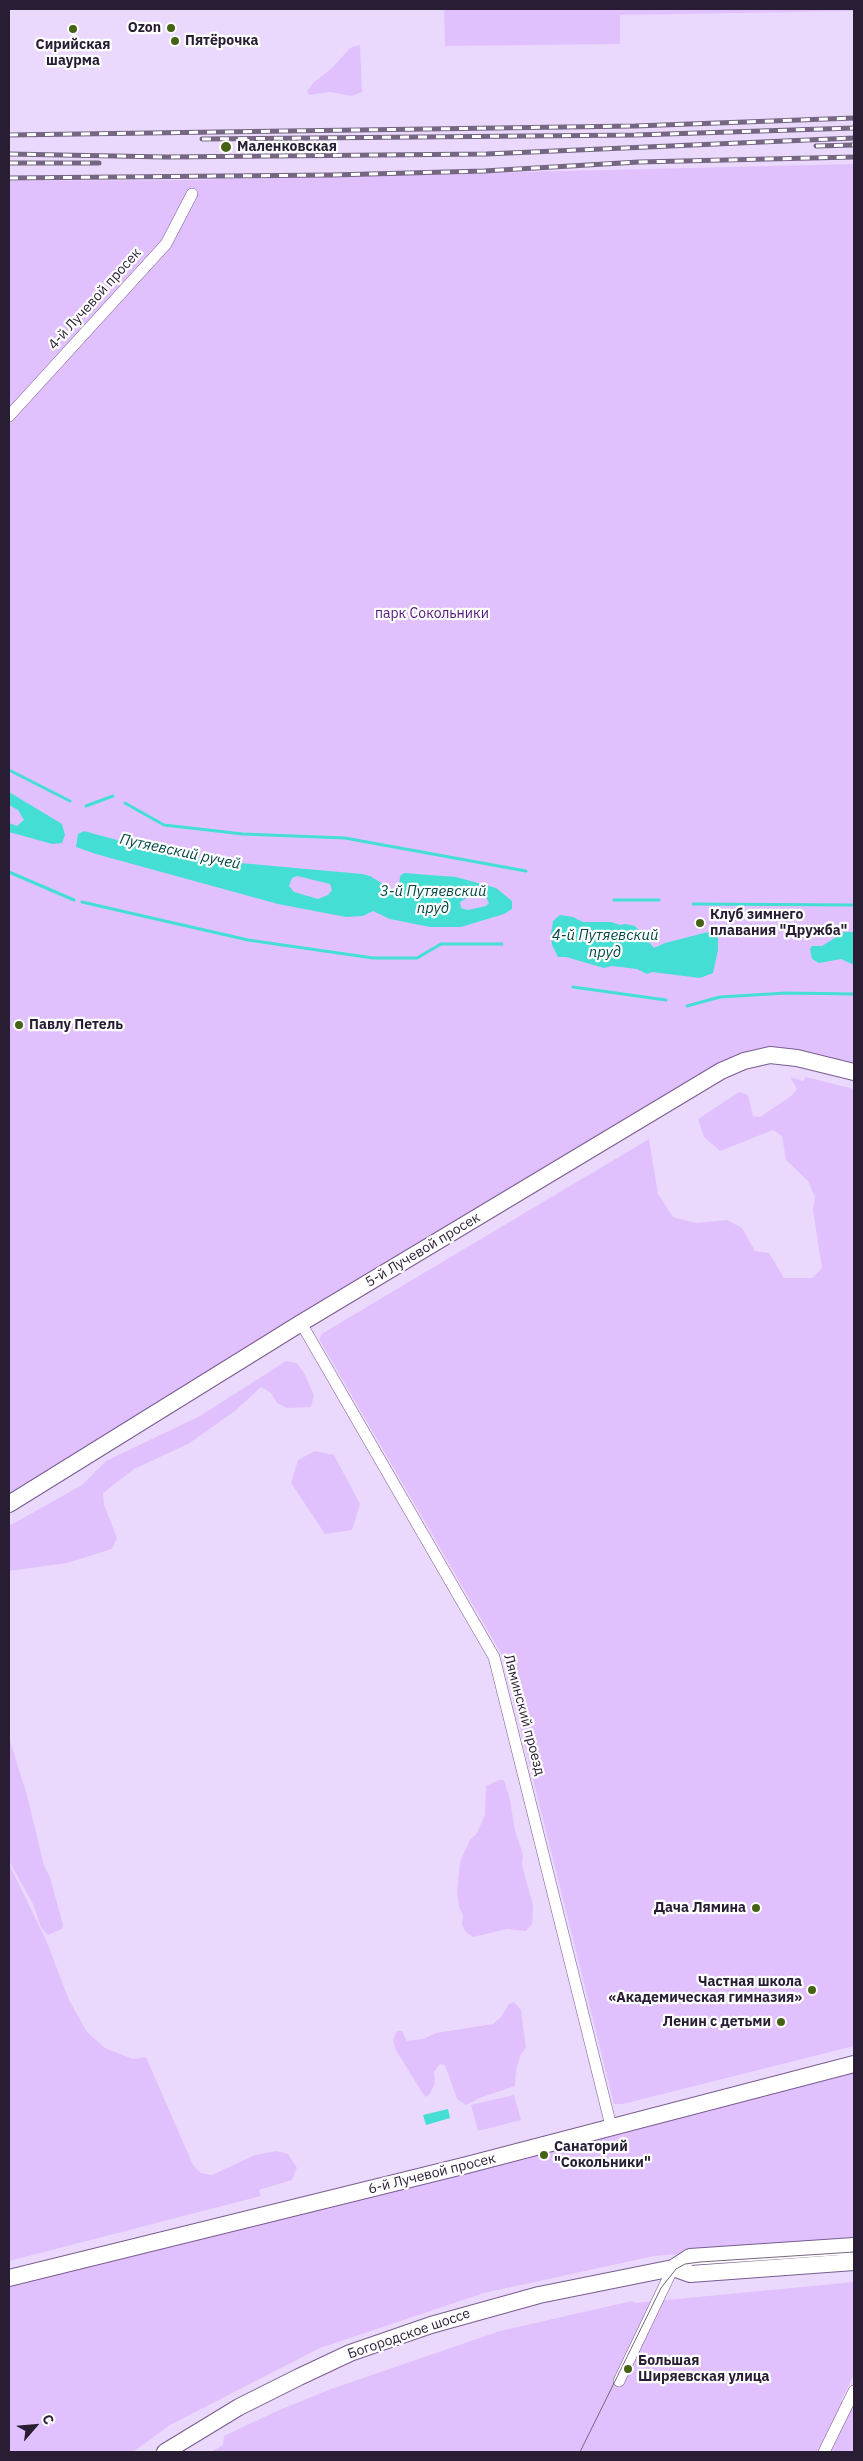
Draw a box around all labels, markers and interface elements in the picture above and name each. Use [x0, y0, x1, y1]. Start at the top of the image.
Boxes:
place label: Ozon [128, 20, 161, 36]
marker: Ozon [165, 22, 177, 34]
marker: Сирийская шаурма [67, 23, 79, 35]
place label: Пятёрочка [185, 33, 258, 49]
marker: Пятёрочка [169, 35, 181, 47]
place label: Сирийская шаурма [36, 37, 110, 70]
place label: Маленковская [237, 139, 337, 155]
marker: Маленковская [219, 140, 233, 154]
street label: 4-й Лучевой просек [45, 245, 145, 353]
park label: парк Сокольники [375, 606, 489, 622]
water label: Путяевский ручей [118, 830, 242, 874]
water label: 3-й Путяевский пруд [380, 883, 486, 918]
place label: Клуб зимнего плавания "Дружба" [710, 907, 847, 940]
marker: Клуб зимнего плавания "Дружба" [694, 917, 706, 929]
water label: 4-й Путяевский пруд [552, 927, 658, 962]
place label: Павлу Петель [29, 1017, 123, 1033]
marker: Павлу Петель [13, 1019, 25, 1031]
street label: 5-й Лучевой просек [363, 1209, 483, 1291]
street label: Ляминский проезд [500, 1653, 548, 1777]
place label: Дача Лямина [654, 1900, 746, 1916]
marker: Дача Лямина [750, 1902, 762, 1914]
place label: Частная школа «Академическая гимназия» [608, 1974, 802, 2006]
marker: Частная школа «Академическая гимназия» [806, 1984, 818, 1996]
place label: Ленин с детьми [663, 2014, 771, 2030]
marker: Ленин с детьми [775, 2016, 787, 2028]
place label: Санаторий "Сокольники" [554, 2139, 651, 2172]
marker: Санаторий "Сокольники" [538, 2149, 550, 2161]
street label: 6-й Лучевой просек [367, 2150, 497, 2198]
street label: Богородское шоссе [345, 2305, 473, 2363]
place label: Большая Ширяевская улица [638, 2353, 770, 2386]
marker: Большая Ширяевская улица [622, 2363, 634, 2375]
north arrow [10, 2401, 60, 2451]
text: С [38, 2411, 58, 2427]

